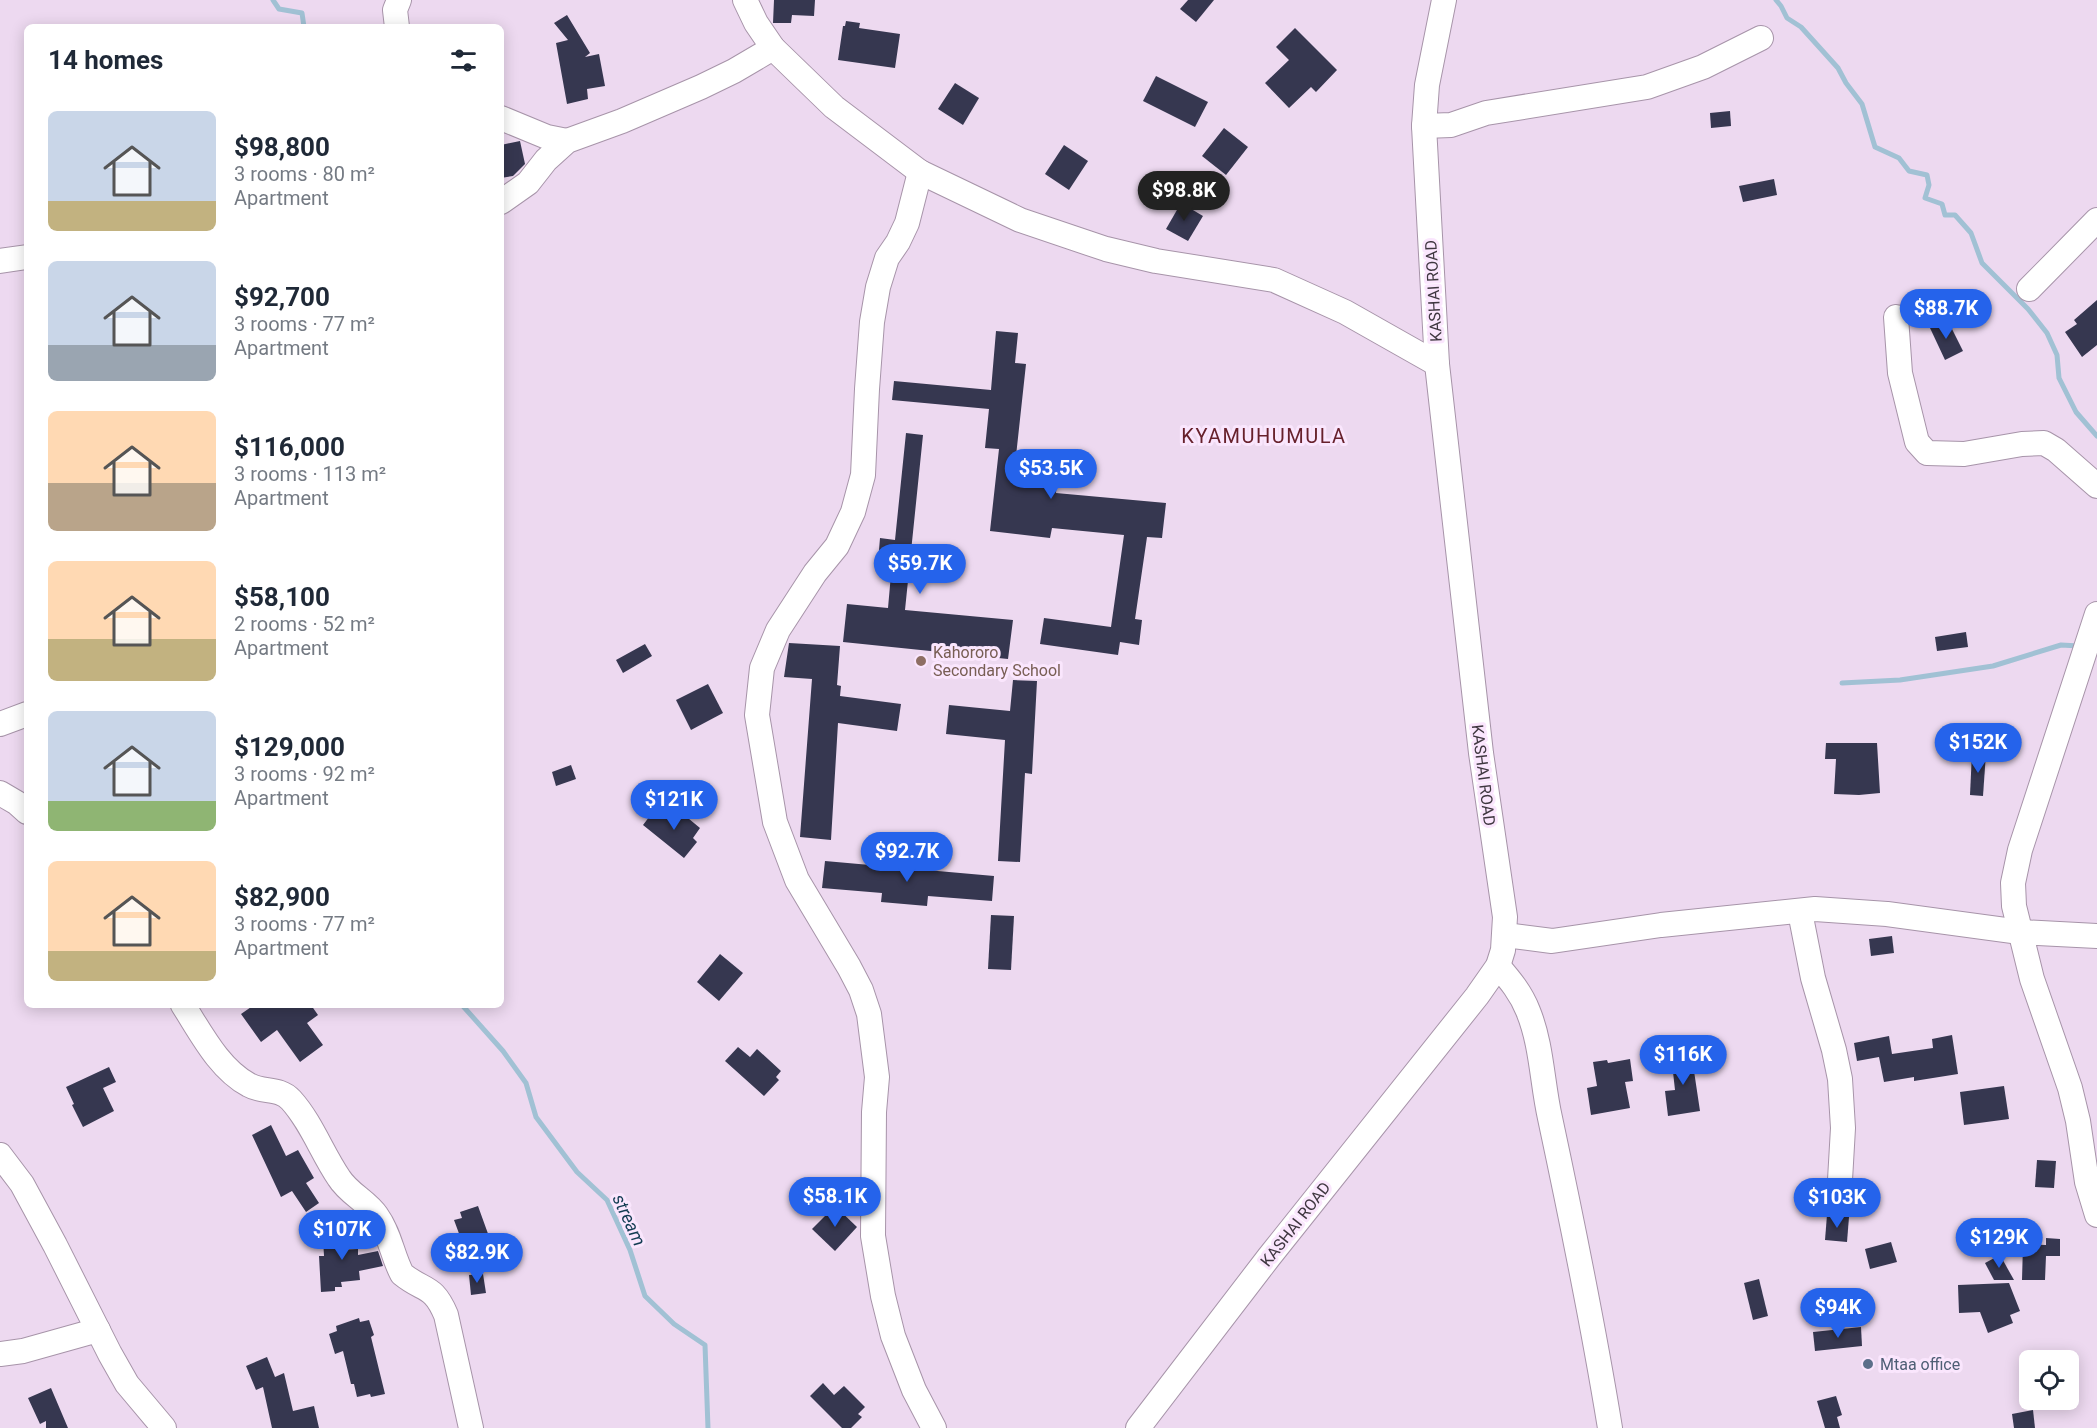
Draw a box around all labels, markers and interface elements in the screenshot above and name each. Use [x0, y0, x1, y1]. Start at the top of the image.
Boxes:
icon: filters [447, 44, 480, 77]
text: 14 homes [48, 45, 163, 75]
text: $98,800 [234, 132, 330, 162]
icon: home [96, 135, 168, 207]
text: 3 rooms · 80 m² [234, 162, 375, 186]
pin: $98.8K [1135, 171, 1233, 222]
text: $98.8K [1152, 178, 1216, 202]
text: Apartment [234, 186, 329, 210]
street label: KASHAI ROAD [1421, 240, 1446, 342]
text: $92,700 [234, 282, 330, 312]
icon: home [96, 285, 168, 357]
pin: $88.7K [1897, 289, 1995, 340]
text: $88.7K [1914, 296, 1978, 320]
text: 3 rooms · 77 m² [234, 312, 375, 336]
text: Apartment [234, 336, 329, 360]
district label: KYAMUHUMULA [1181, 424, 1347, 448]
text: $116,000 [234, 432, 345, 462]
icon: home [96, 435, 168, 507]
pin: $53.5K [1002, 449, 1100, 500]
text: $53.5K [1019, 456, 1083, 480]
text: 3 rooms · 113 m² [234, 462, 386, 486]
text: Apartment [234, 486, 329, 510]
pin: $59.7K [871, 544, 969, 595]
text: $59.7K [888, 551, 952, 575]
text: $58,100 [234, 582, 330, 612]
icon: home [96, 585, 168, 657]
text: 2 rooms · 52 m² [234, 612, 375, 636]
text: Apartment [234, 636, 329, 660]
place label: Kahororo Secondary School [933, 643, 1061, 680]
marker: Kahororo Secondary School [914, 654, 928, 668]
street label: KASHAI ROAD [1468, 723, 1499, 827]
pin: $152K [1936, 723, 2020, 774]
text: $152K [1949, 730, 2007, 754]
text: $129,000 [234, 732, 345, 762]
icon: home [96, 735, 168, 807]
text: 3 rooms · 92 m² [234, 762, 375, 786]
pin: $121K [632, 780, 716, 831]
text: Apartment [234, 786, 329, 810]
text: $121K [645, 787, 703, 811]
pin: $92.7K [858, 832, 956, 883]
text: $92.7K [875, 839, 939, 863]
text: $82,900 [234, 882, 330, 912]
icon: home [96, 885, 168, 957]
text: 3 rooms · 77 m² [234, 912, 375, 936]
text: Apartment [234, 936, 329, 960]
pin: $116K [1641, 1035, 1725, 1086]
text: $116K [1654, 1042, 1712, 1066]
pin: $58.1K [786, 1177, 884, 1228]
street label: KASHAI ROAD [1257, 1178, 1334, 1270]
pin: $103K [1795, 1178, 1879, 1229]
text: $58.1K [803, 1184, 867, 1208]
text: $103K [1808, 1185, 1866, 1209]
water label: stream [608, 1191, 650, 1249]
pin: $107K [300, 1210, 384, 1261]
text: $107K [313, 1217, 371, 1241]
pin: $129K [1957, 1218, 2041, 1269]
text: $129K [1970, 1225, 2028, 1249]
pin: $82.9K [428, 1233, 526, 1284]
text: $82.9K [445, 1240, 509, 1264]
pin: $94K [1802, 1288, 1874, 1339]
text: $94K [1814, 1295, 1862, 1319]
map controls [2019, 1350, 2079, 1410]
button: locate [2019, 1350, 2079, 1410]
place label: Mtaa office [1880, 1355, 1960, 1374]
marker: Mtaa office [1861, 1357, 1875, 1371]

